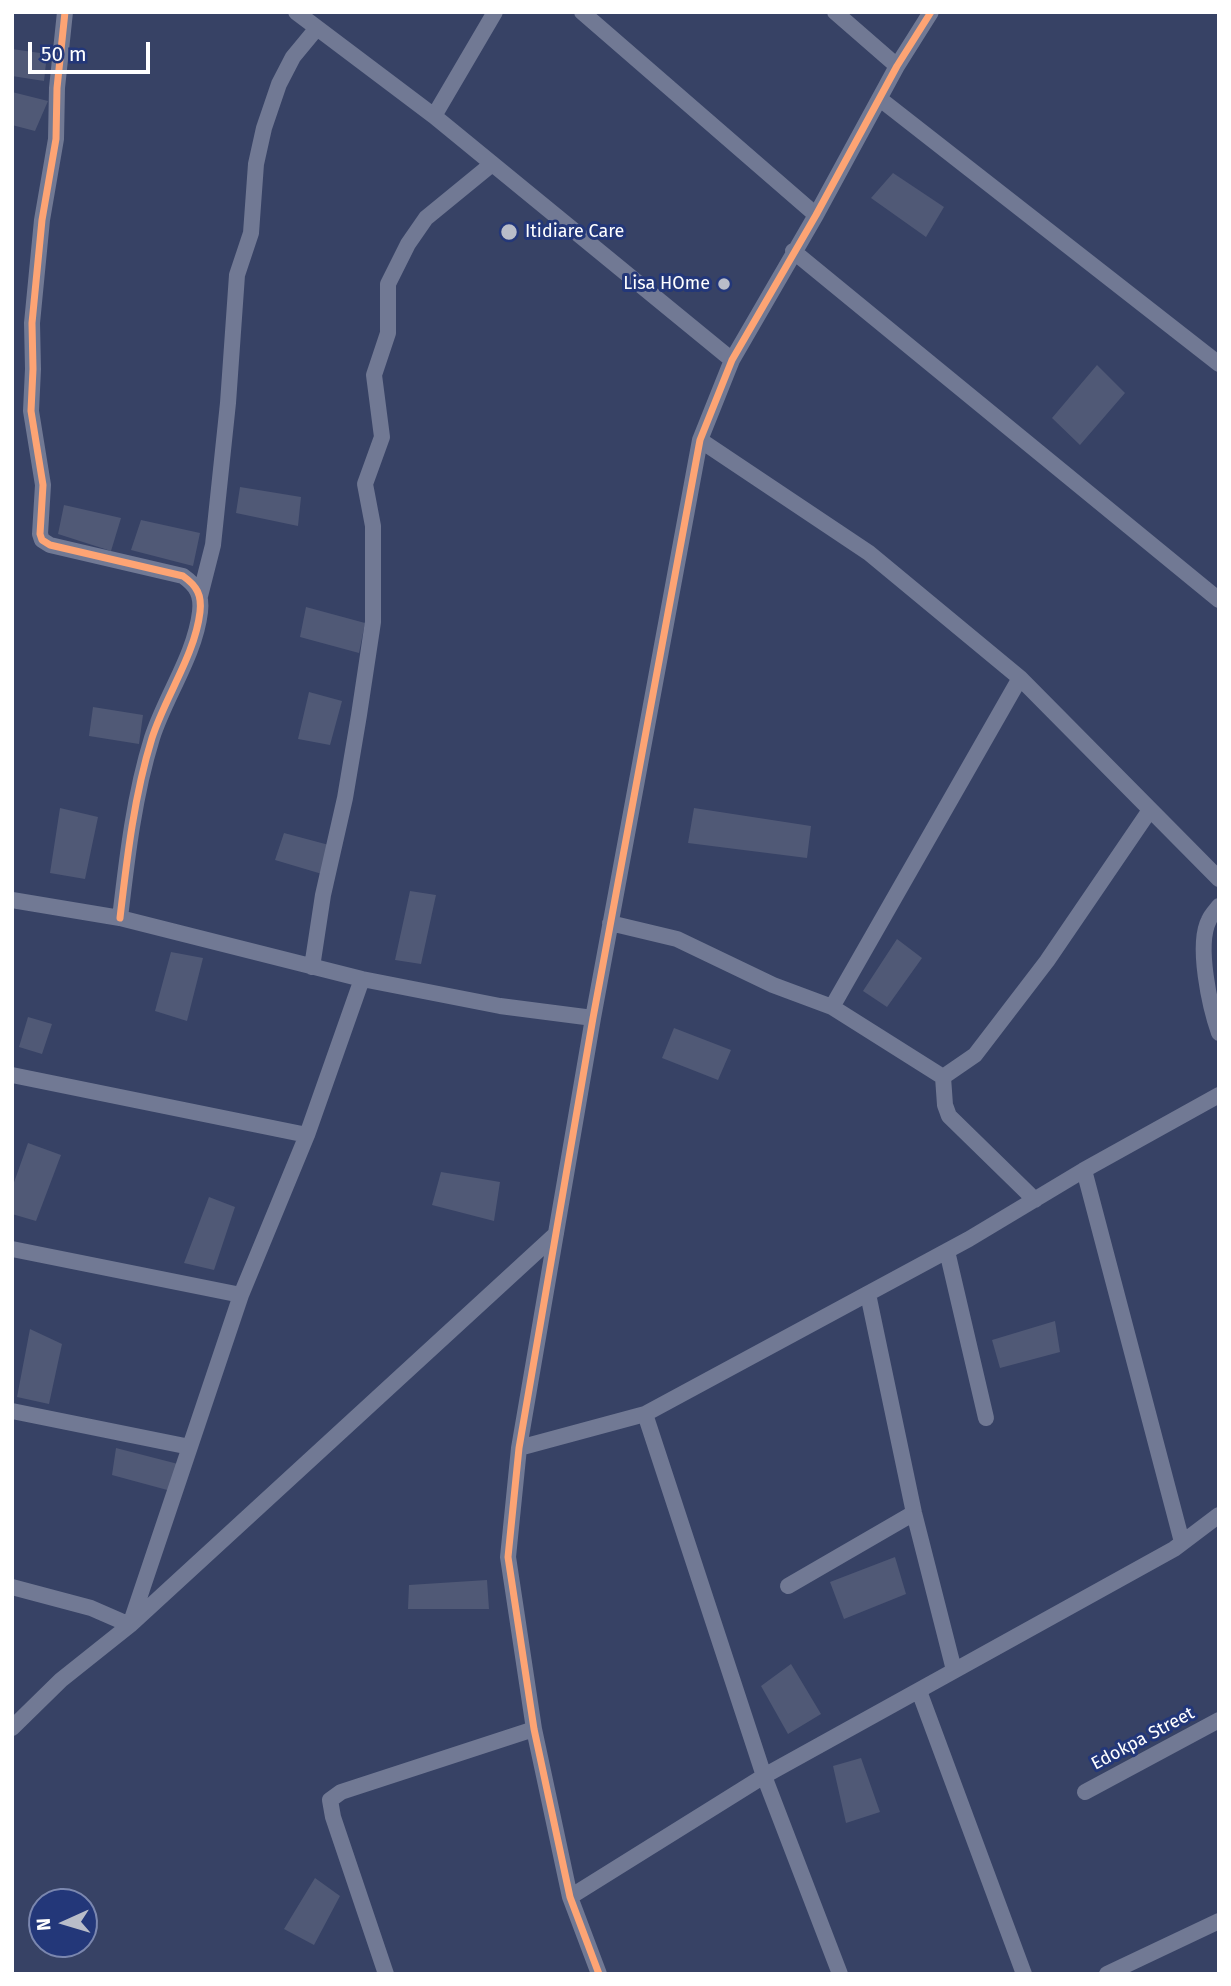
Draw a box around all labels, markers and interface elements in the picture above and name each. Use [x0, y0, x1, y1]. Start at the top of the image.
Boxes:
scale bar [32, 28, 154, 72]
text: 50 m [41, 41, 87, 67]
place label: Itidiare Care [525, 221, 624, 243]
marker: Itidiare Care [499, 222, 519, 242]
place label: Lisa HOme [623, 273, 710, 295]
marker: Lisa HOme [716, 276, 732, 292]
street label: Edokpa Street [1088, 1703, 1198, 1775]
north arrow [28, 1888, 98, 1958]
text: N [32, 1917, 55, 1931]

